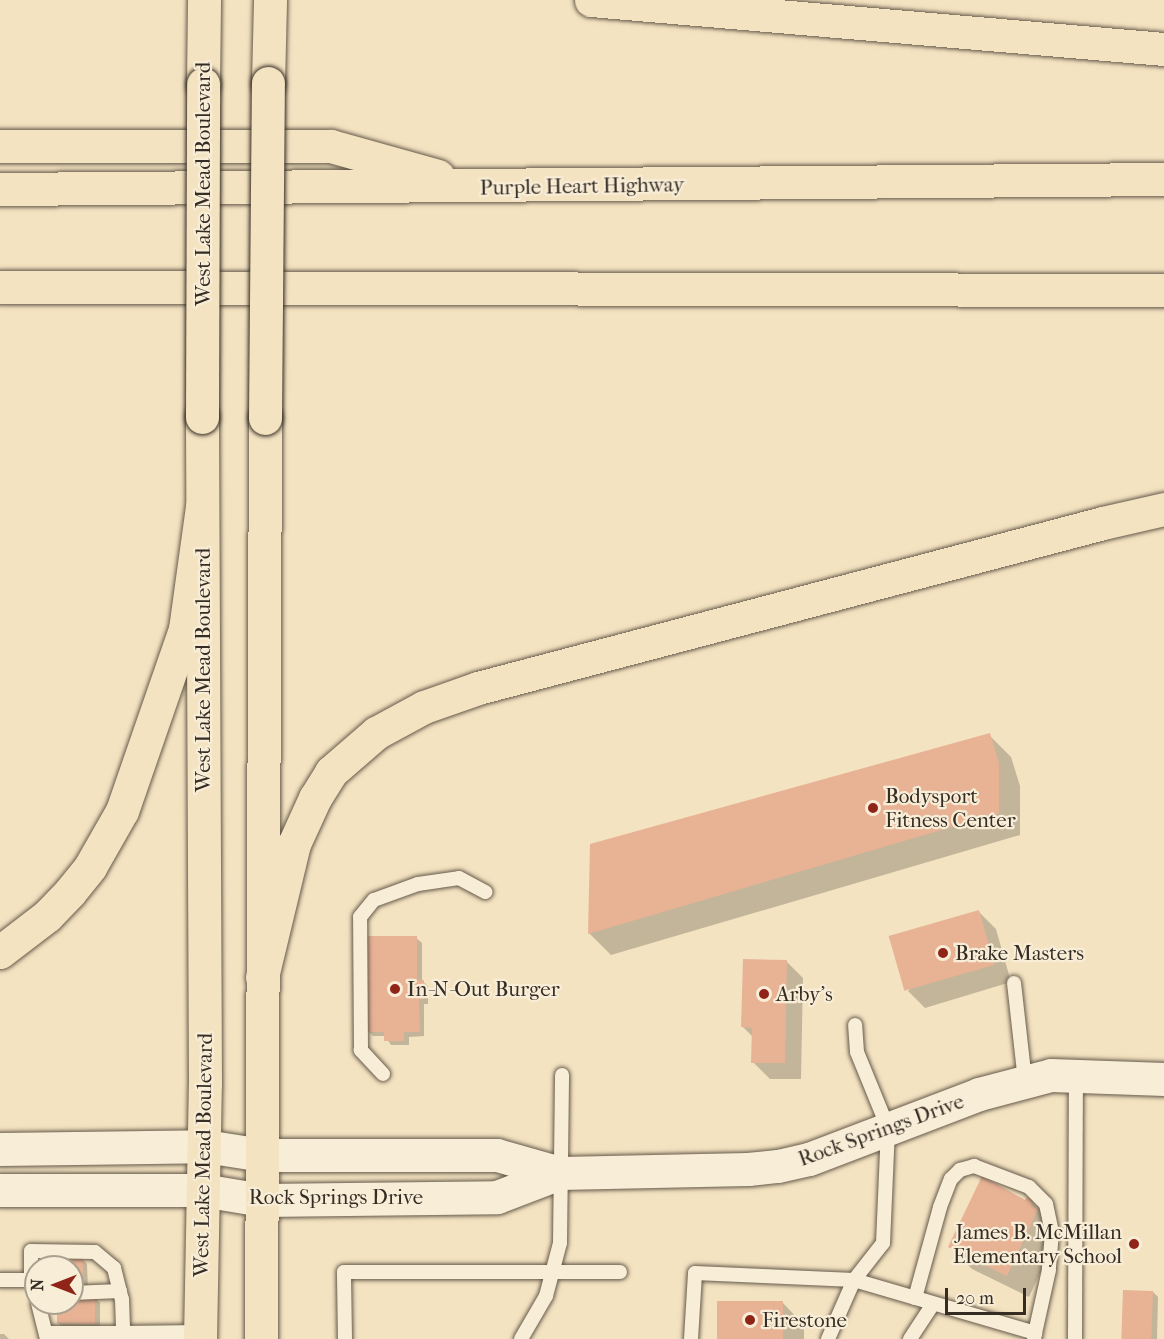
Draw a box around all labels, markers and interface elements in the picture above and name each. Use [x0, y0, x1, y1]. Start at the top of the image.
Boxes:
street label: West Lake Mead Boulevard [190, 62, 216, 306]
street label: Purple Heart Highway [480, 172, 684, 200]
street label: West Lake Mead Boulevard [190, 548, 216, 792]
place label: Bodysport Fitness Center [885, 783, 1016, 833]
marker: Bodysport Fitness Center [866, 801, 880, 815]
place label: Brake Masters [955, 940, 1084, 966]
marker: Brake Masters [936, 946, 950, 960]
place label: In-N-Out Burger [407, 976, 560, 1002]
place label: Arby's [776, 981, 833, 1007]
marker: In-N-Out Burger [388, 982, 402, 996]
marker: Arby's [757, 987, 771, 1001]
street label: West Lake Mead Boulevard [188, 1033, 218, 1277]
street label: Rock Springs Drive [795, 1088, 967, 1172]
street label: Rock Springs Drive [249, 1184, 423, 1210]
place label: James B. McMillan Elementary School [953, 1219, 1122, 1269]
marker: James B. McMillan Elementary School [1127, 1237, 1141, 1251]
north arrow [24, 1255, 84, 1315]
scale bar [948, 1276, 1029, 1314]
text: N [28, 1279, 47, 1291]
text: 20 m [956, 1288, 994, 1309]
place label: Firestone [762, 1307, 847, 1333]
marker: Firestone [743, 1313, 757, 1327]

